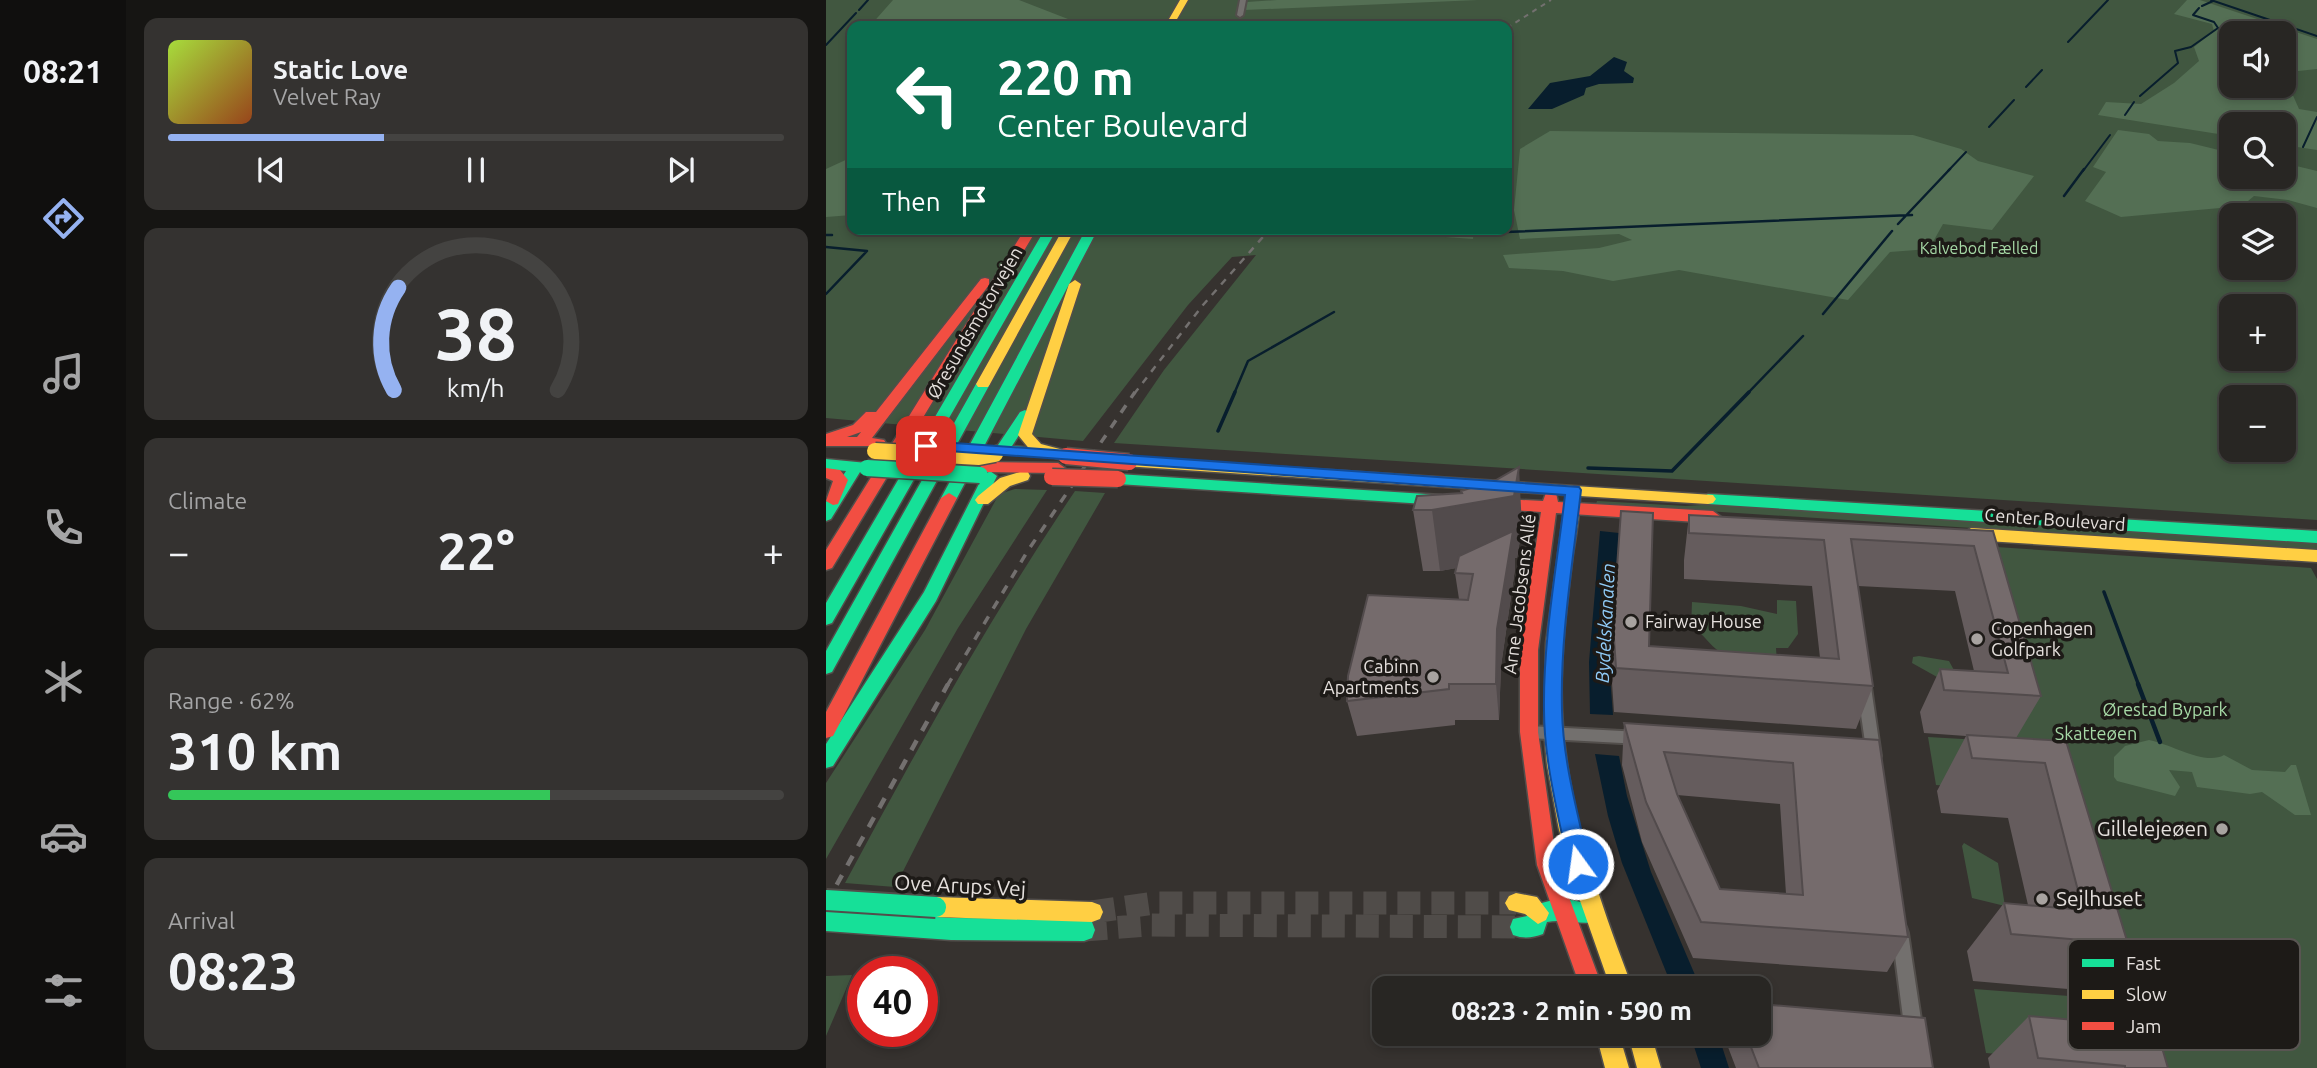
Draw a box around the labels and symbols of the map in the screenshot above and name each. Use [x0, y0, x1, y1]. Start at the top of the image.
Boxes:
park label: Kalvebod Fælled [1920, 239, 2038, 257]
street label: Øresundsmotorvejen [923, 243, 1026, 402]
pin [896, 416, 956, 476]
street label: Center Boulevard [1984, 504, 2126, 534]
street label: Arne Jacobsens Allé [1499, 513, 1539, 675]
water label: Bydelskanalen [1591, 562, 1619, 684]
place label: Fairway House [1645, 611, 1762, 631]
marker: Fairway House [1623, 614, 1639, 630]
place label: Copenhagen Golfpark [1991, 618, 2093, 659]
marker: Copenhagen Golfpark [1969, 631, 1985, 647]
place label: Cabinn Apartments [1323, 656, 1419, 697]
marker: Cabinn Apartments [1425, 669, 1441, 685]
park label: Ørestad Bypark [2102, 699, 2228, 719]
park label: Skatteøen [2055, 723, 2137, 743]
place label: Gillelejeøen [2097, 816, 2208, 840]
marker: Gillelejeøen [2214, 821, 2230, 837]
position arrow [1541, 827, 1615, 901]
street label: Ove Arups Vej [894, 870, 1027, 900]
place label: Sejlhuset [2056, 886, 2142, 910]
marker: Sejlhuset [2034, 891, 2050, 907]
legend [2068, 939, 2300, 1050]
text: Fast [2126, 952, 2161, 974]
speed limit sign: 40 [847, 956, 938, 1047]
text: Slow [2126, 983, 2167, 1005]
text: Jam [2126, 1015, 2162, 1037]

